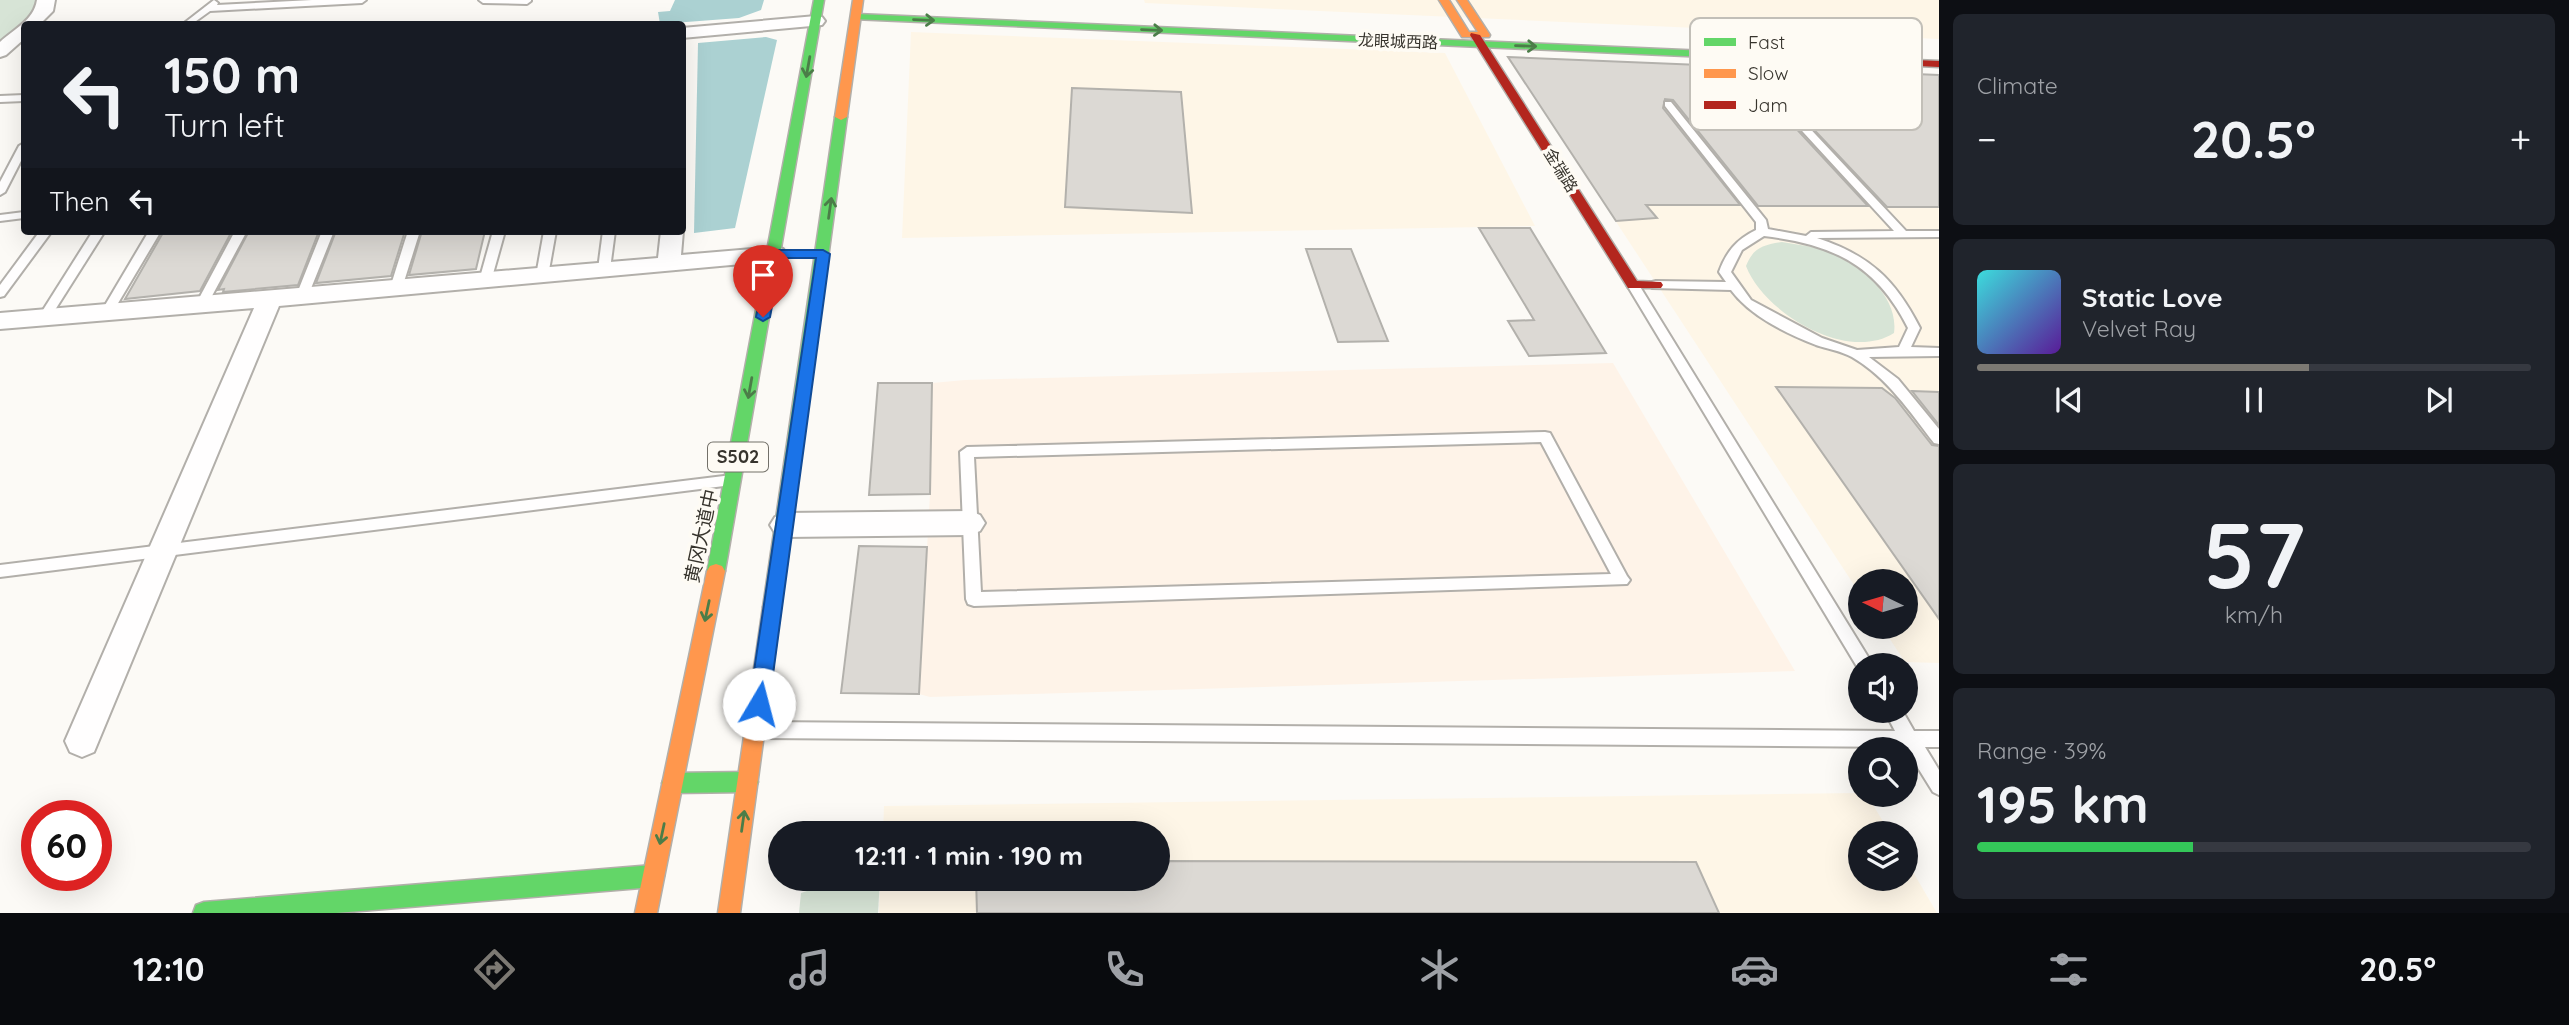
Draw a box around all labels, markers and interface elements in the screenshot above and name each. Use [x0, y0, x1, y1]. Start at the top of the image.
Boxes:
one-way arrow [913, 14, 936, 27]
legend [1690, 18, 1922, 130]
one-way arrow [1140, 23, 1163, 36]
street label: 龙眼城西路 [1358, 30, 1438, 52]
text: Fast [1748, 30, 1785, 54]
one-way arrow [1514, 40, 1537, 53]
text: 150 m [164, 44, 300, 105]
icon: left [49, 49, 140, 140]
one-way arrow [801, 55, 814, 78]
text: Slow [1748, 61, 1789, 85]
text: Climate [1977, 71, 2058, 100]
text: Jam [1748, 93, 1788, 117]
text: Turn left [164, 105, 285, 145]
text: 20.5° [2191, 106, 2316, 171]
text: − [1977, 115, 1997, 163]
text: + [2510, 115, 2531, 163]
street label: 金瑞路 [1540, 144, 1582, 196]
icon: left [123, 182, 161, 220]
text: Then [49, 185, 109, 218]
one-way arrow [823, 197, 836, 220]
pin [733, 245, 793, 317]
icon: arrive [744, 256, 782, 294]
text: Static Love [2082, 281, 2223, 314]
text: Velvet Ray [2082, 314, 2196, 343]
one-way arrow [743, 376, 756, 398]
icon: previous [2050, 381, 2088, 419]
icon: pause [2235, 381, 2273, 419]
icon: next [2420, 381, 2458, 419]
road number: S502 [708, 443, 768, 472]
street label: 黄冈大道中 [679, 487, 723, 585]
text: 57 [2203, 497, 2305, 611]
north arrow [1848, 569, 1918, 639]
map controls [1848, 569, 1918, 891]
one-way arrow [699, 599, 713, 622]
text: km/h [2225, 600, 2283, 629]
button: sound [1848, 653, 1918, 723]
position arrow [722, 667, 796, 741]
text: Range · 39% [1977, 736, 2106, 765]
button: search [1848, 737, 1918, 807]
text: 195 km [1977, 771, 2149, 836]
speed limit sign: 60 [21, 800, 112, 891]
one-way arrow [736, 810, 749, 833]
button: layers [1848, 821, 1918, 891]
one-way arrow [654, 822, 668, 845]
text: 12:11 · 1 min · 190 m [855, 839, 1083, 872]
icon: directions [470, 945, 519, 994]
icon: music [785, 945, 834, 994]
icon: phone [1100, 945, 1149, 994]
icon: climate [1415, 945, 1464, 994]
icon: car [1730, 945, 1779, 994]
icon: filters [2044, 945, 2093, 994]
text: 12:10 [133, 949, 204, 989]
text: 20.5° [2359, 949, 2436, 989]

